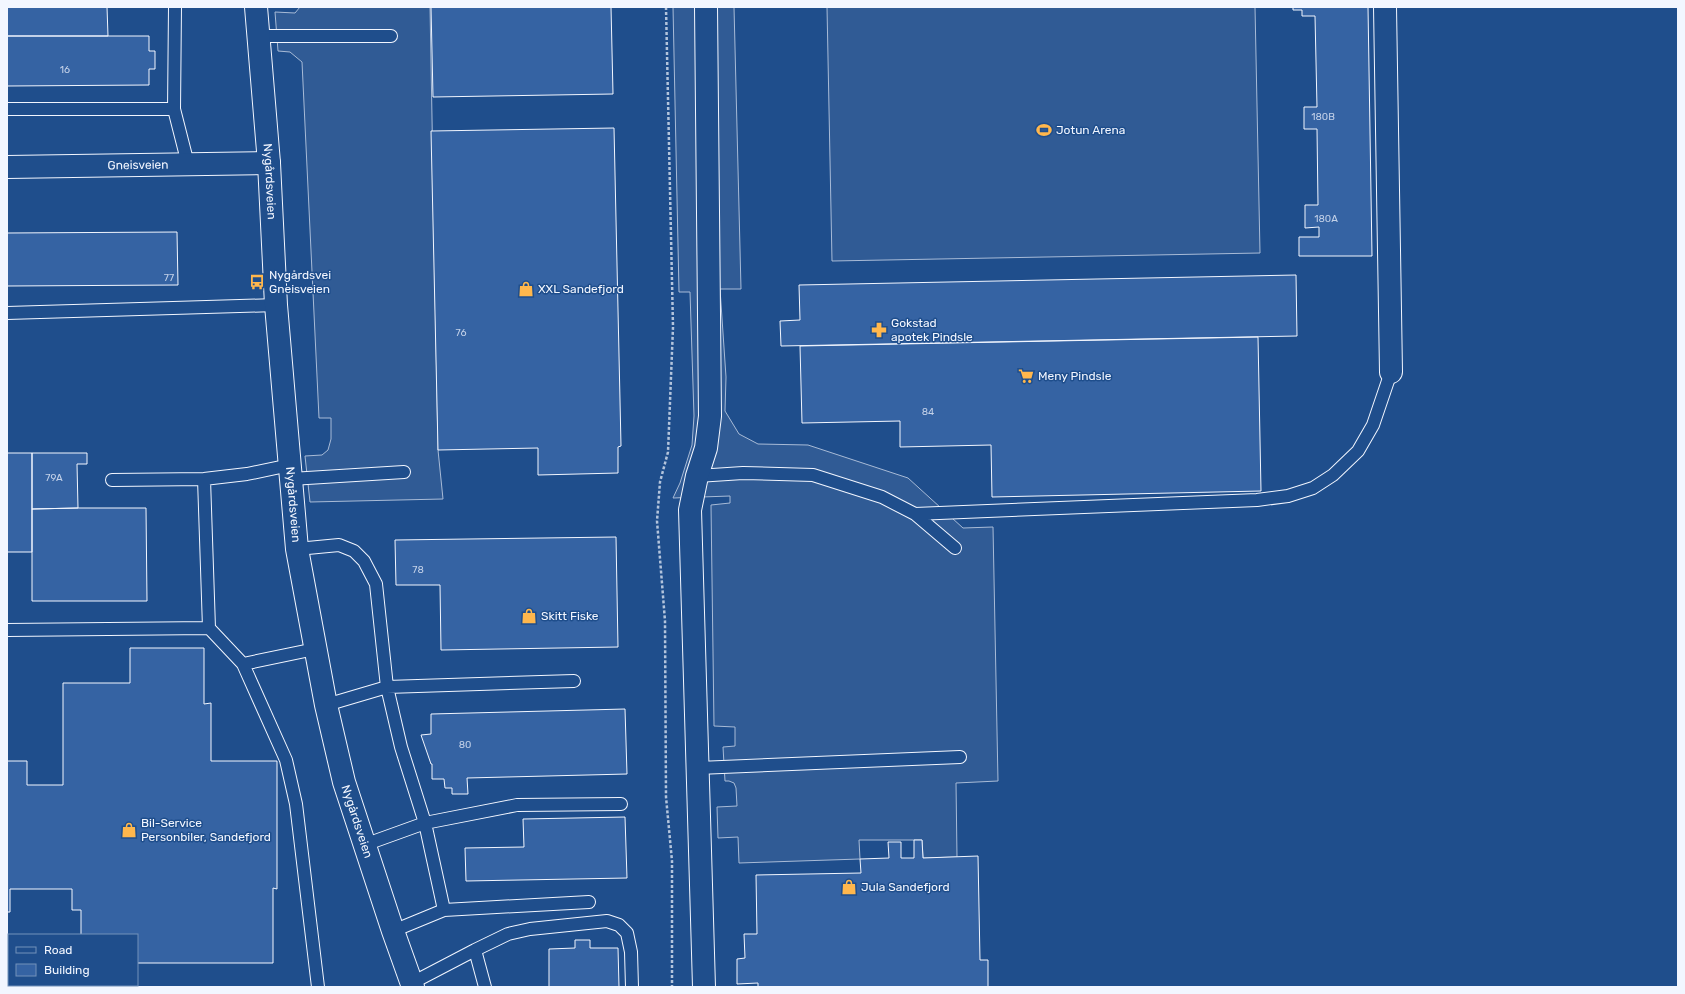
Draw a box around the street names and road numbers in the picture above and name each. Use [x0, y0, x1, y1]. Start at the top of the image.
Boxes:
street label: Nygårdsveien [260, 143, 279, 220]
street label: Gneisveien [107, 158, 169, 172]
street label: Nygårdsveien [283, 466, 303, 543]
street label: Nygårdsveien [338, 783, 376, 860]

